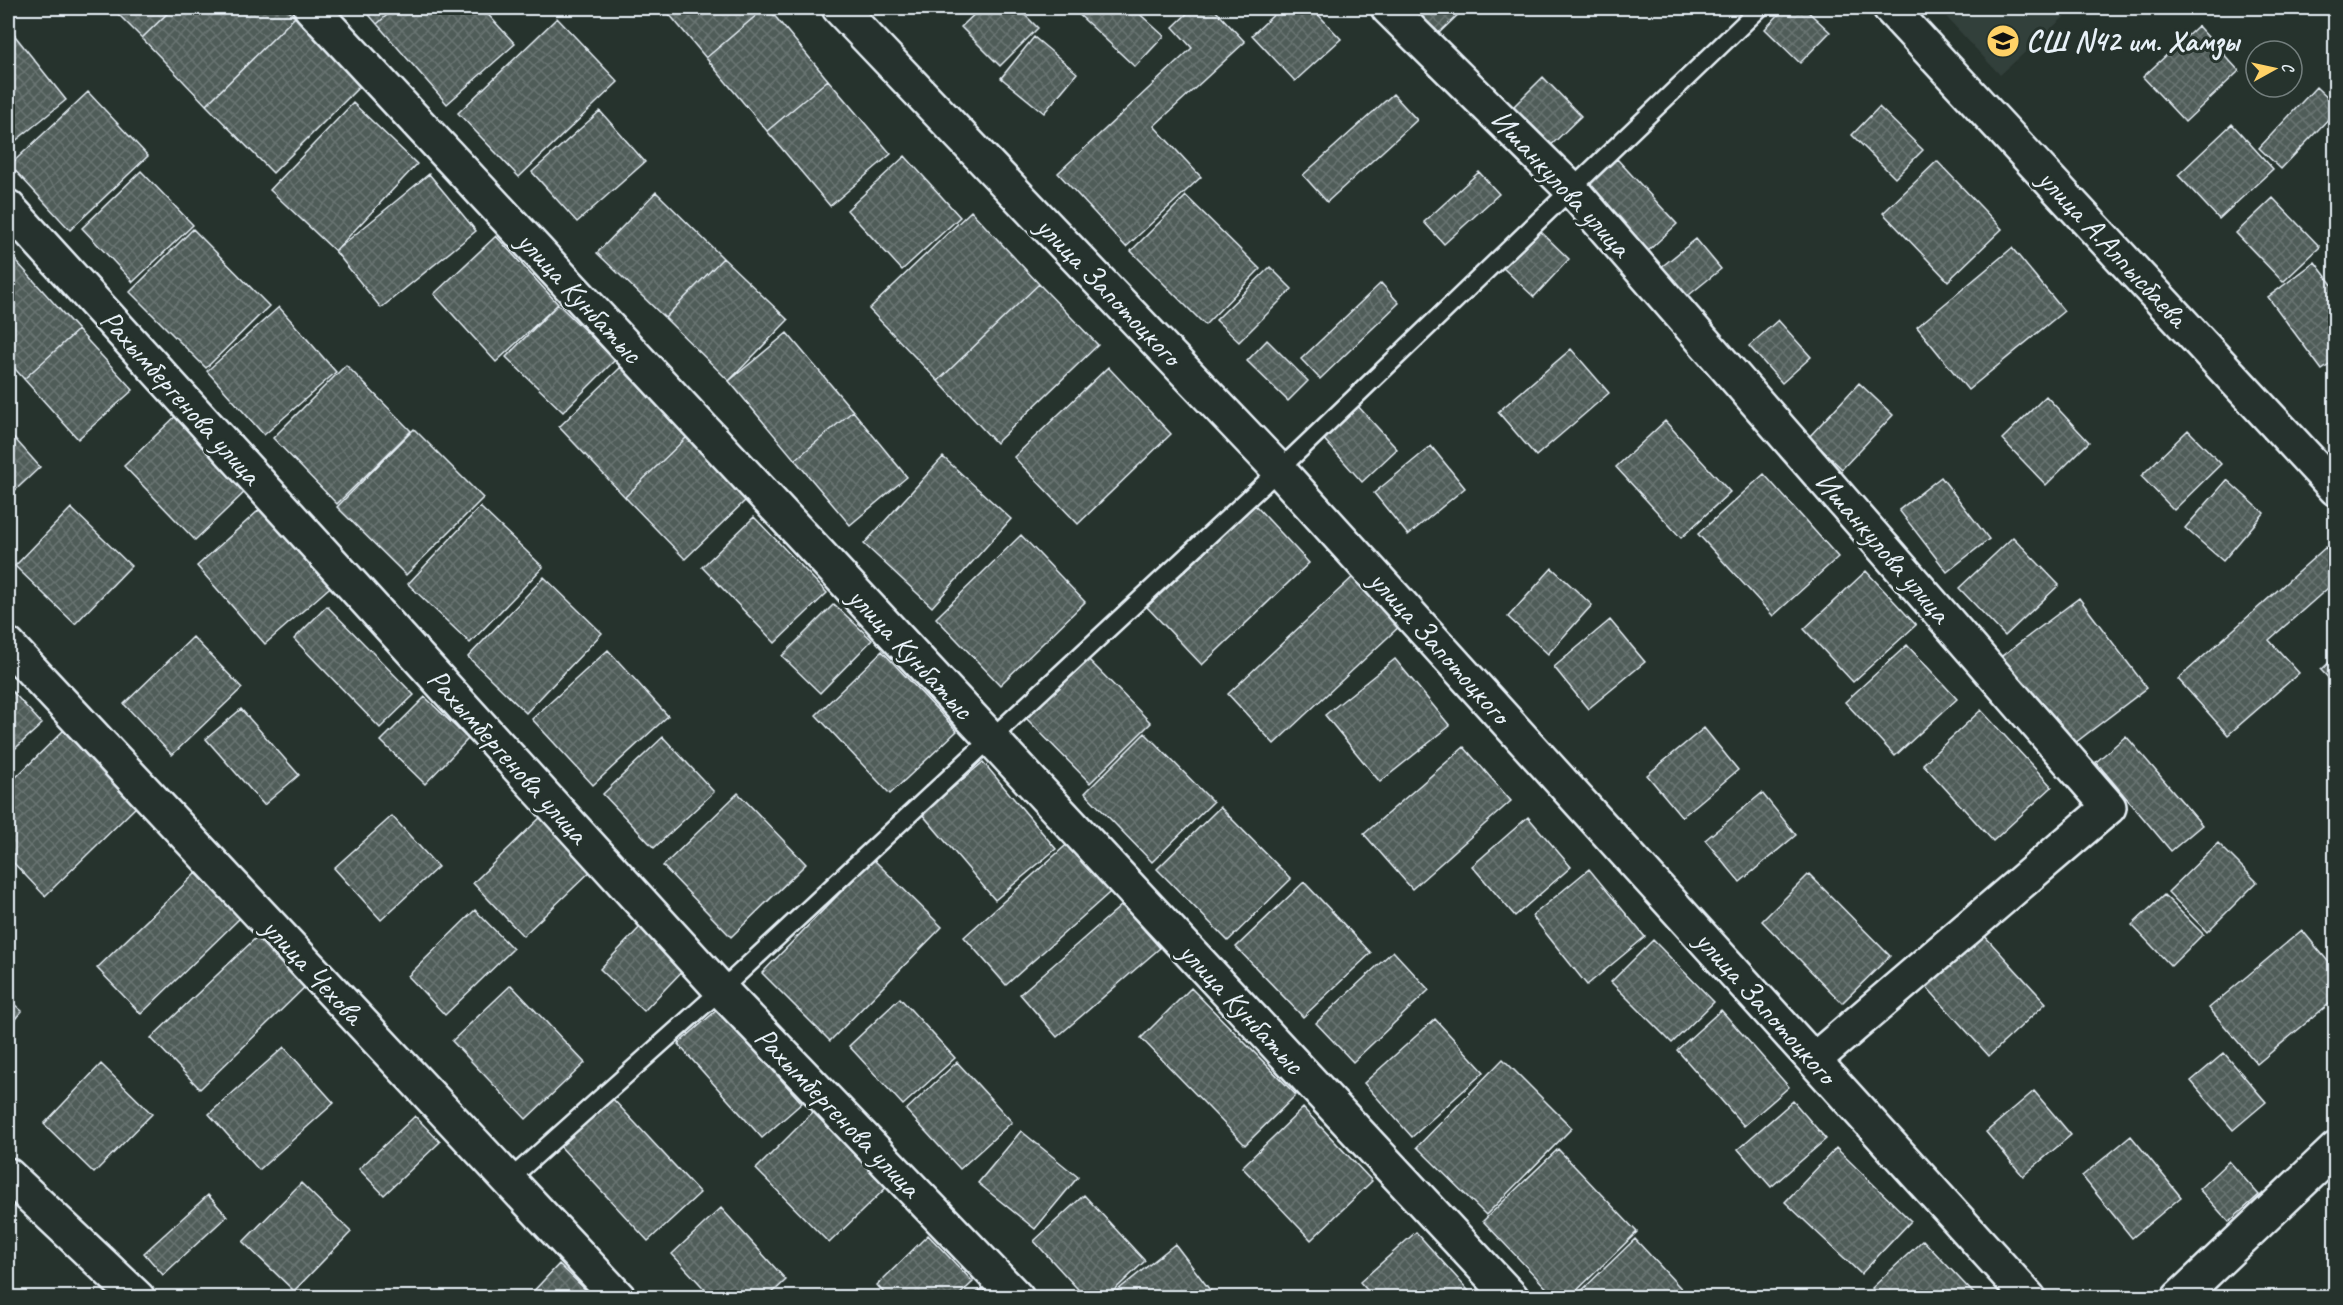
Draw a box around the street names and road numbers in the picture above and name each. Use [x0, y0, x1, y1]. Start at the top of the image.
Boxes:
street label: Ишанкулова улица [1483, 101, 1641, 266]
street label: улица А.Алпысбаева [2029, 159, 2198, 337]
street label: улица Запотоцкого [1027, 207, 1192, 376]
street label: улица Кунбатыс [508, 221, 652, 372]
street label: Рахымбергенова улица [92, 301, 271, 494]
street label: Ишанкулова улица [1807, 463, 1961, 632]
street label: улица Запотоцкого [1360, 561, 1521, 734]
street label: улица Кунбатыс [839, 577, 983, 728]
street label: Рахымбергенова улица [419, 660, 598, 853]
street label: улица Чехова [253, 908, 374, 1034]
street label: улица Запотоцкого [1686, 921, 1847, 1094]
street label: улица Кунбатыс [1170, 932, 1314, 1083]
street label: Рахымбергенова улица [747, 1019, 930, 1207]

